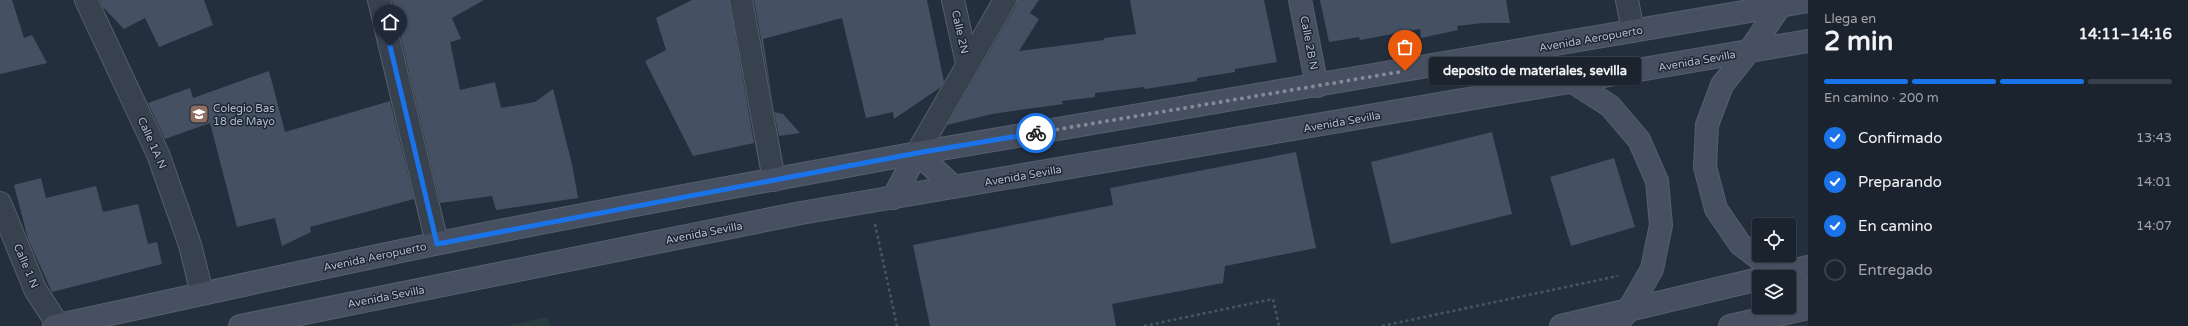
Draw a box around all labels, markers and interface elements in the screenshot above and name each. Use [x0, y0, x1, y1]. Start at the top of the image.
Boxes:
pin [373, 5, 407, 46]
street label: Calle 2N [949, 9, 971, 55]
icon: home [379, 11, 401, 33]
text: Llega en [1824, 11, 1876, 27]
street label: Calle 2B N [1297, 15, 1321, 71]
street label: Avenida Aeropuerto [1538, 23, 1644, 55]
text: 14:11–14:16 [2079, 25, 2172, 43]
text: 2 min [1824, 26, 1893, 57]
pin [1388, 30, 1422, 71]
icon: bag [1394, 36, 1416, 58]
street label: Avenida Sevilla [1657, 48, 1737, 74]
callout: deposito de materiales, sevilla [1429, 57, 1641, 85]
text: deposito de materiales, sevilla [1443, 63, 1627, 79]
text: En camino · 200 m [1824, 90, 1939, 106]
place label: Colegio Bas 18 de Mayo [213, 102, 275, 128]
school or university icon: Colegio Bas 18 de Mayo [188, 103, 210, 125]
street label: Avenida Sevilla [1302, 109, 1382, 135]
courier [1016, 113, 1056, 153]
street label: Calle 1A N [135, 115, 169, 171]
icon: bike [1025, 122, 1047, 144]
icon: check [1824, 127, 1846, 149]
text: Confirmado [1858, 129, 1942, 147]
text: 13:43 [2136, 130, 2172, 146]
street label: Avenida Sevilla [983, 163, 1063, 189]
icon: check [1824, 171, 1846, 193]
text: Preparando [1858, 173, 1942, 191]
text: 14:01 [2136, 174, 2172, 190]
icon: check [1824, 215, 1846, 237]
text: En camino [1858, 217, 1933, 235]
map controls [1752, 218, 1796, 314]
button: locate [1752, 218, 1796, 262]
text: 14:07 [2136, 218, 2172, 234]
street label: Avenida Sevilla [664, 219, 744, 247]
street label: Avenida Aeropuerto [322, 240, 428, 274]
street label: Calle 1 N [11, 242, 41, 290]
text: Entregado [1858, 261, 1933, 279]
button: layers [1752, 270, 1796, 314]
street label: Avenida Sevilla [346, 283, 426, 311]

